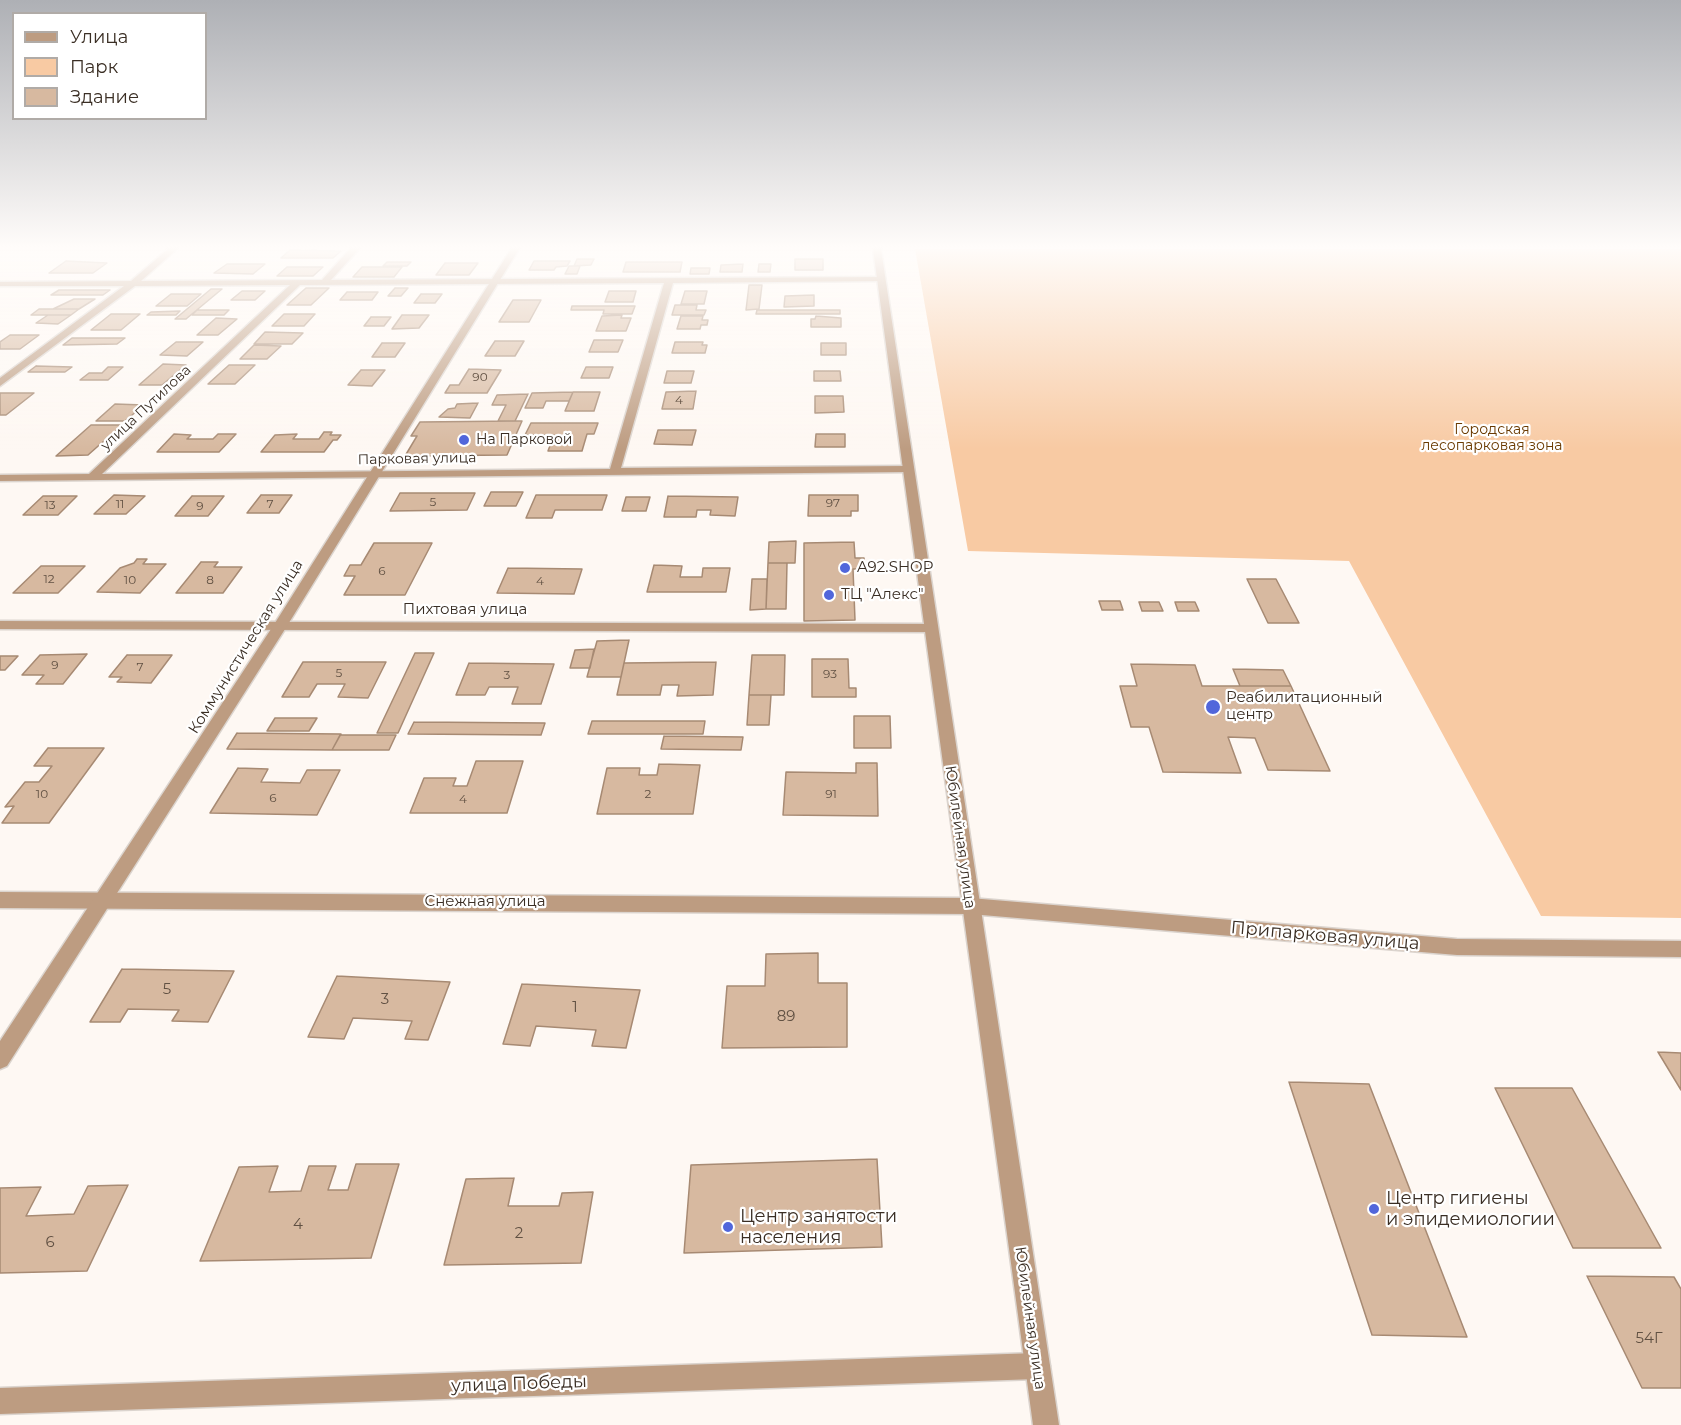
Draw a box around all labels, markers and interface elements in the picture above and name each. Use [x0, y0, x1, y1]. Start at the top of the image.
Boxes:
legend [12, 12, 207, 120]
text: Улица [70, 26, 128, 48]
text: Парк [70, 56, 118, 78]
text: Здание [70, 86, 139, 108]
street label: улица Путилова [97, 362, 195, 454]
house number: 90 [472, 370, 488, 384]
house number: 4 [675, 393, 683, 407]
park label: Городская лесопарковая зона [1422, 422, 1562, 454]
place label: На Парковой [476, 432, 572, 448]
marker: На Парковой [457, 433, 471, 447]
street label: Парковая улица [358, 450, 476, 468]
house number: 5 [430, 495, 436, 509]
house number: 97 [826, 496, 840, 510]
house number: 11 [116, 497, 124, 511]
house number: 7 [266, 497, 274, 511]
house number: 13 [44, 498, 56, 512]
house number: 9 [196, 499, 204, 513]
street label: Коммунистическая улица [185, 557, 307, 737]
place label: A92.SHOP [857, 559, 933, 577]
marker: A92.SHOP [838, 561, 852, 575]
house number: 6 [378, 564, 386, 578]
house number: 12 [43, 572, 55, 586]
house number: 10 [124, 573, 136, 587]
house number: 8 [206, 573, 214, 587]
house number: 4 [536, 574, 544, 588]
place label: ТЦ "Алекс" [841, 586, 923, 604]
marker: ТЦ "Алекс" [822, 588, 836, 602]
street label: Пихтовая улица [403, 601, 527, 619]
house number: 9 [51, 658, 59, 672]
house number: 7 [136, 660, 144, 674]
house number: 5 [336, 666, 342, 680]
house number: 93 [823, 667, 837, 681]
house number: 3 [504, 668, 510, 682]
place label: Реабилитационный центр [1226, 689, 1383, 724]
marker: Реабилитационный центр [1204, 698, 1222, 716]
street label: Юбилейная улица [941, 764, 979, 910]
house number: 10 [36, 787, 48, 801]
house number: 2 [645, 787, 651, 801]
house number: 91 [825, 787, 837, 801]
house number: 6 [269, 791, 277, 805]
house number: 4 [459, 792, 467, 806]
street label: Снежная улица [424, 893, 546, 911]
street label: Припарковая улица [1230, 917, 1420, 955]
house number: 5 [163, 981, 171, 999]
house number: 3 [381, 991, 389, 1009]
house number: 1 [572, 999, 578, 1017]
house number: 89 [777, 1008, 795, 1026]
place label: Центр гигиены и эпидемиологии [1386, 1188, 1555, 1230]
marker: Центр гигиены и эпидемиологии [1367, 1202, 1381, 1216]
place label: Центр занятости населения [740, 1206, 897, 1248]
house number: 4 [293, 1216, 303, 1234]
marker: Центр занятости населения [721, 1220, 735, 1234]
house number: 2 [515, 1225, 523, 1243]
house number: 6 [45, 1234, 55, 1252]
street label: Юбилейная улица [1011, 1245, 1049, 1391]
house number: 54Г [1636, 1330, 1662, 1348]
street label: улица Победы [451, 1371, 587, 1397]

